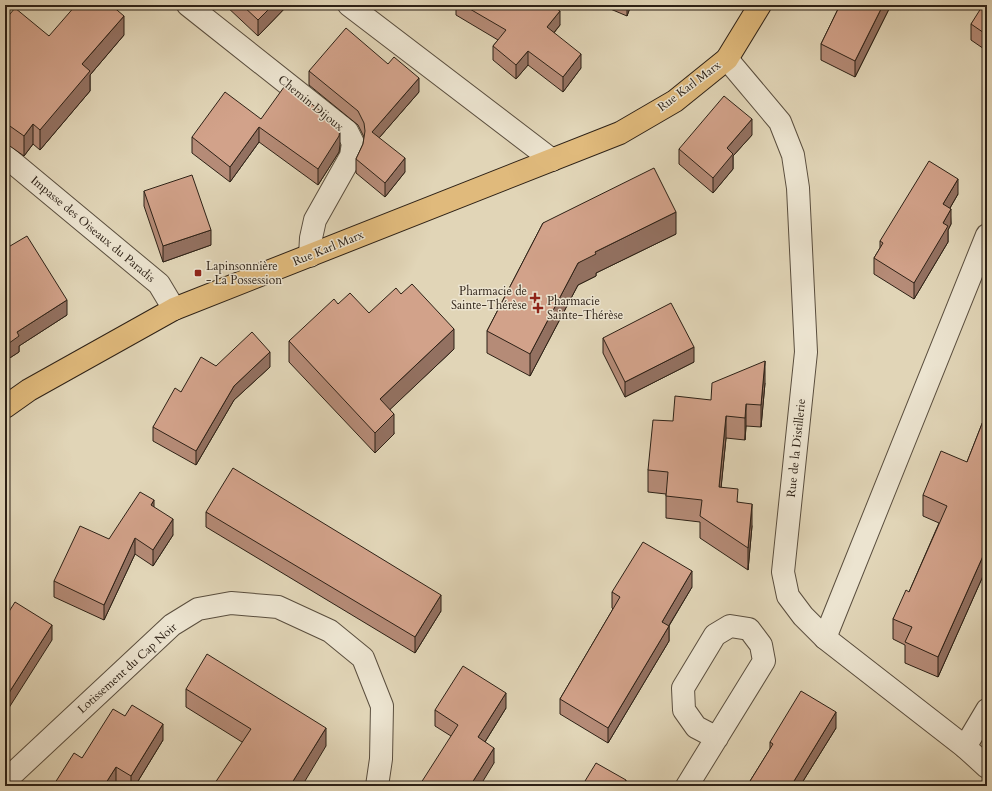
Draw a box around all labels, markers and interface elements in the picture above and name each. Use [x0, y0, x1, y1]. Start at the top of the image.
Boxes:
street label: Rue Karl Marx [654, 57, 724, 115]
street label: Chemin Dijoux [275, 72, 347, 135]
street label: Impasse des Oiseaux du Paradis [28, 172, 158, 286]
street label: Rue Karl Marx [290, 226, 366, 269]
place label: Lapinsonnière - La Possession [206, 258, 282, 288]
marker: Lapinsonnière - La Possession [193, 268, 203, 278]
place label: Pharmacie de Sainte-Thérèse [451, 283, 527, 313]
marker: Pharmacie de Sainte-Thérèse [530, 293, 540, 303]
place label: Pharmacie Sainte-Thérèse [547, 293, 623, 323]
marker: Pharmacie Sainte-Thérèse [532, 302, 544, 314]
street label: Rue de la Distillerie [783, 398, 809, 498]
street label: Lotissement du Cap Noir [74, 619, 181, 717]

